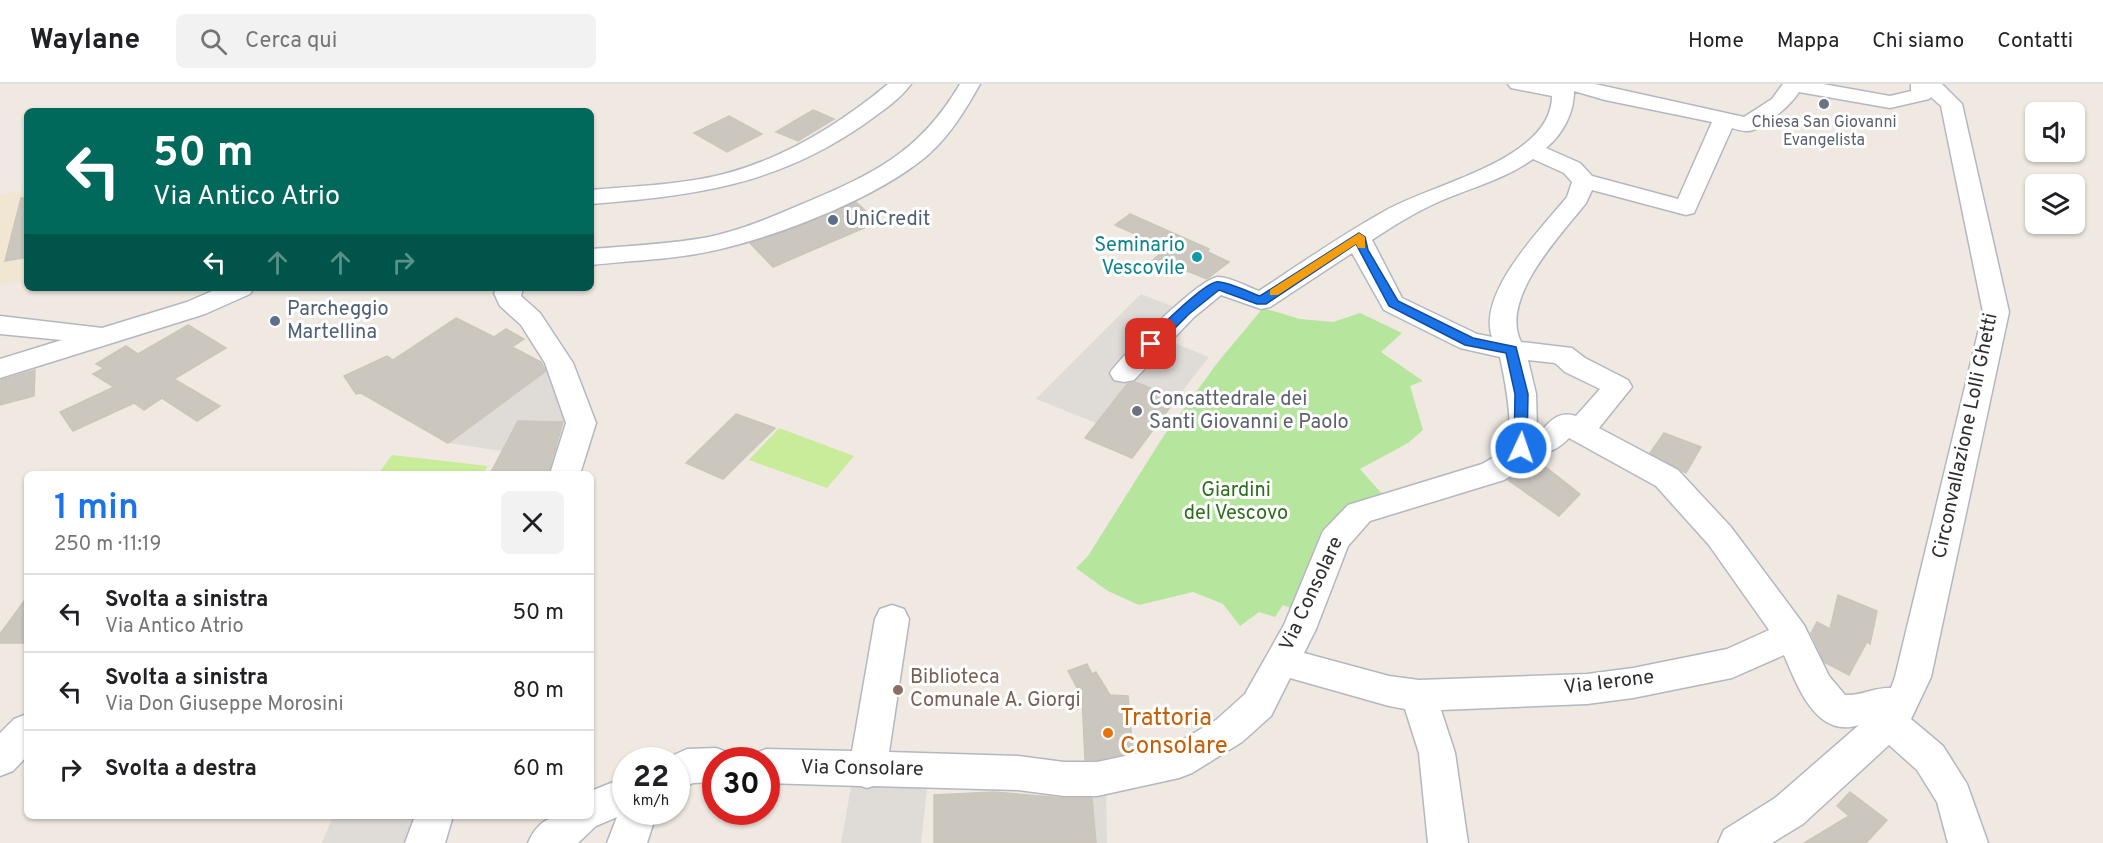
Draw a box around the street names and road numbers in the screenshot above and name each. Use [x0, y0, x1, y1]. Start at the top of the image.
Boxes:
street label: Circonvallazione Lolli Ghetti [1927, 311, 2005, 561]
street label: Via Consolare [1274, 533, 1350, 655]
street label: Via Ierone [1562, 665, 1656, 701]
street label: Via Consolare [800, 755, 924, 783]

